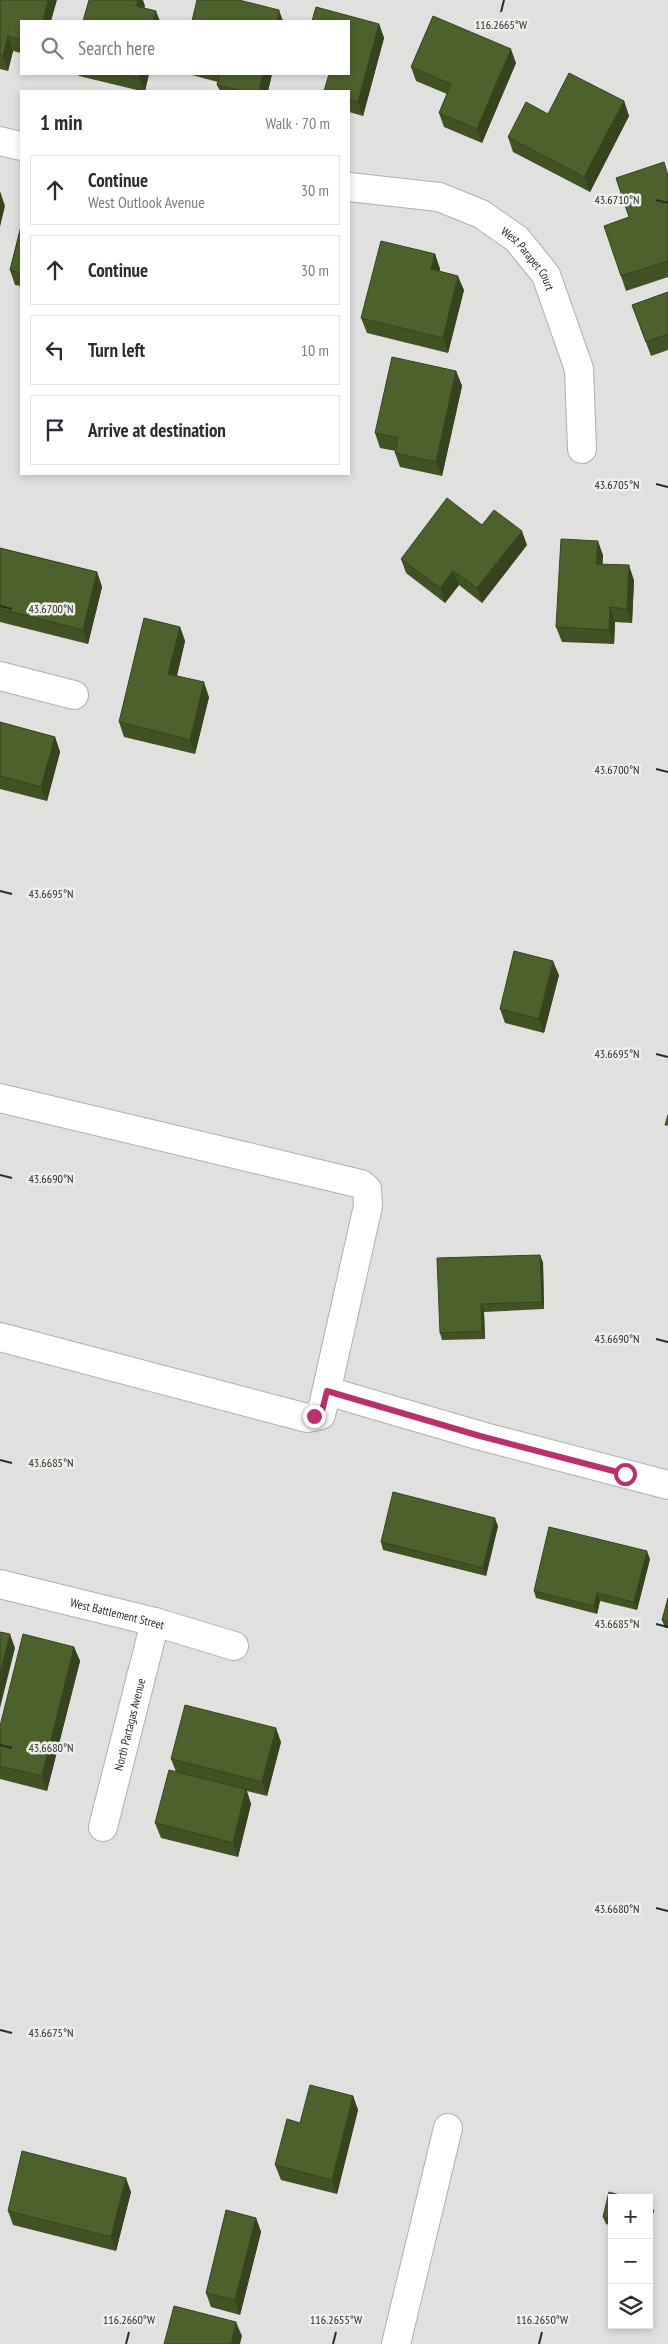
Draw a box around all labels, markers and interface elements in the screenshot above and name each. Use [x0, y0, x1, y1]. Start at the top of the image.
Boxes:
text: 116.2665°W [475, 17, 527, 32]
search box [20, 20, 350, 75]
icon: search [38, 34, 66, 62]
text: Search here [78, 36, 155, 60]
text: 1 min [40, 109, 82, 136]
text: Walk · 70 m [265, 113, 330, 133]
text: Continue [88, 168, 148, 192]
icon: ahead [41, 176, 69, 204]
text: 30 m [301, 180, 329, 200]
text: West Outlook Avenue [88, 192, 205, 212]
text: 43.6710°N [594, 192, 640, 207]
street label: West Parapet Court [499, 223, 558, 293]
icon: ahead [41, 256, 69, 284]
text: Continue [88, 258, 148, 282]
text: 30 m [301, 260, 329, 280]
icon: left [41, 336, 69, 364]
text: Turn left [88, 338, 145, 362]
text: 10 m [301, 340, 329, 360]
icon: arrive [41, 416, 69, 444]
text: Arrive at destination [88, 418, 226, 442]
text: 43.6705°N [594, 477, 640, 492]
text: 43.6700°N [28, 601, 74, 616]
text: 43.6700°N [594, 762, 640, 777]
text: 43.6695°N [28, 886, 74, 901]
text: 43.6695°N [594, 1046, 640, 1061]
text: 43.6690°N [28, 1171, 74, 1186]
text: 43.6690°N [594, 1331, 640, 1346]
route end [303, 1405, 326, 1428]
text: 43.6685°N [28, 1455, 74, 1470]
route start [614, 1463, 637, 1486]
street label: West Battlement Street [69, 1594, 167, 1632]
text: 43.6685°N [594, 1616, 640, 1631]
street label: North Partagas Avenue [110, 1676, 148, 1772]
text: 43.6680°N [28, 1740, 74, 1755]
text: 43.6680°N [594, 1901, 640, 1916]
text: 43.6675°N [28, 2025, 74, 2040]
map controls [608, 2194, 653, 2329]
button: + [608, 2194, 653, 2239]
button: − [608, 2239, 653, 2284]
button: layers [608, 2284, 653, 2329]
text: 116.2660°W [103, 2312, 155, 2327]
text: 116.2655°W [310, 2312, 362, 2327]
text: 116.2650°W [516, 2312, 568, 2327]

